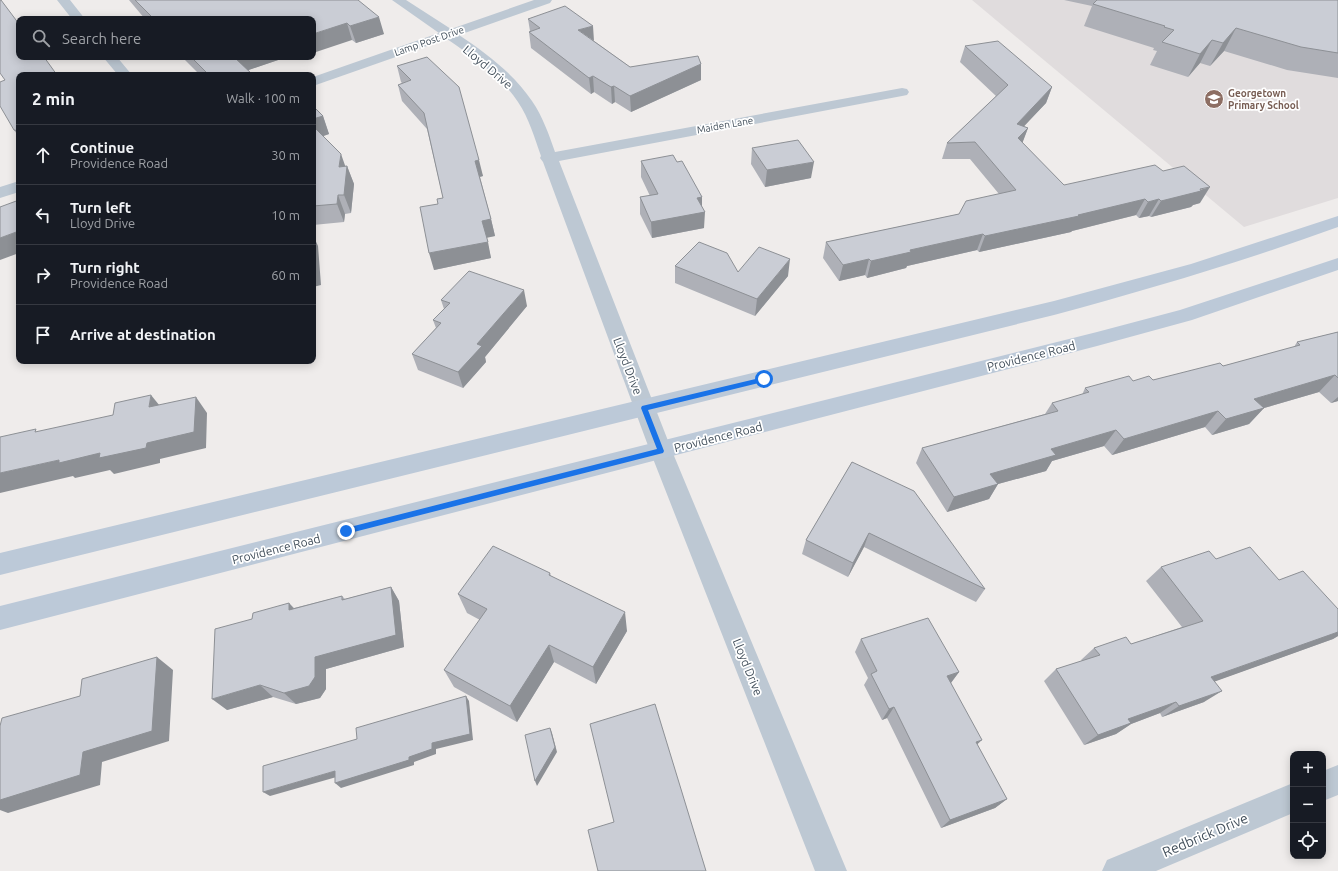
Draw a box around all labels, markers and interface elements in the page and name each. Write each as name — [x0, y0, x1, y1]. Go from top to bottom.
search box — [16, 16, 316, 60]
street label: Lamp Post Drive — [393, 24, 465, 58]
icon: search — [30, 27, 52, 49]
text: Search here — [62, 30, 141, 47]
street label: Lloyd Drive — [461, 43, 515, 91]
school or university icon: Georgetown Primary School — [1203, 88, 1225, 110]
place label: Georgetown Primary School — [1228, 88, 1299, 111]
text: 2 min — [32, 89, 75, 108]
text: Walk · 100 m — [226, 91, 300, 105]
street label: Maiden Lane — [696, 115, 754, 135]
text: Continue — [70, 139, 134, 156]
icon: ahead — [32, 144, 54, 166]
text: 30 m — [271, 148, 300, 162]
text: Providence Road — [70, 156, 168, 170]
text: Turn left — [70, 199, 131, 216]
icon: left — [32, 204, 54, 226]
text: 10 m — [271, 208, 300, 222]
text: Lloyd Drive — [70, 216, 135, 230]
text: Turn right — [70, 259, 140, 276]
icon: right — [32, 264, 54, 286]
text: 60 m — [271, 268, 300, 282]
text: Providence Road — [70, 276, 168, 290]
icon: arrive — [32, 324, 54, 346]
text: Arrive at destination — [70, 326, 216, 343]
street label: Lloyd Drive — [611, 336, 645, 396]
street label: Providence Road — [985, 339, 1077, 373]
route start — [755, 370, 773, 388]
street label: Providence Road — [672, 420, 764, 454]
route end — [337, 522, 355, 540]
street label: Providence Road — [230, 532, 322, 566]
street label: Lloyd Drive — [731, 637, 765, 697]
map controls — [1290, 751, 1326, 859]
button: + — [1290, 751, 1326, 787]
button: − — [1290, 787, 1326, 823]
street label: Redbrick Drive — [1160, 810, 1250, 860]
button: locate — [1290, 823, 1326, 859]

